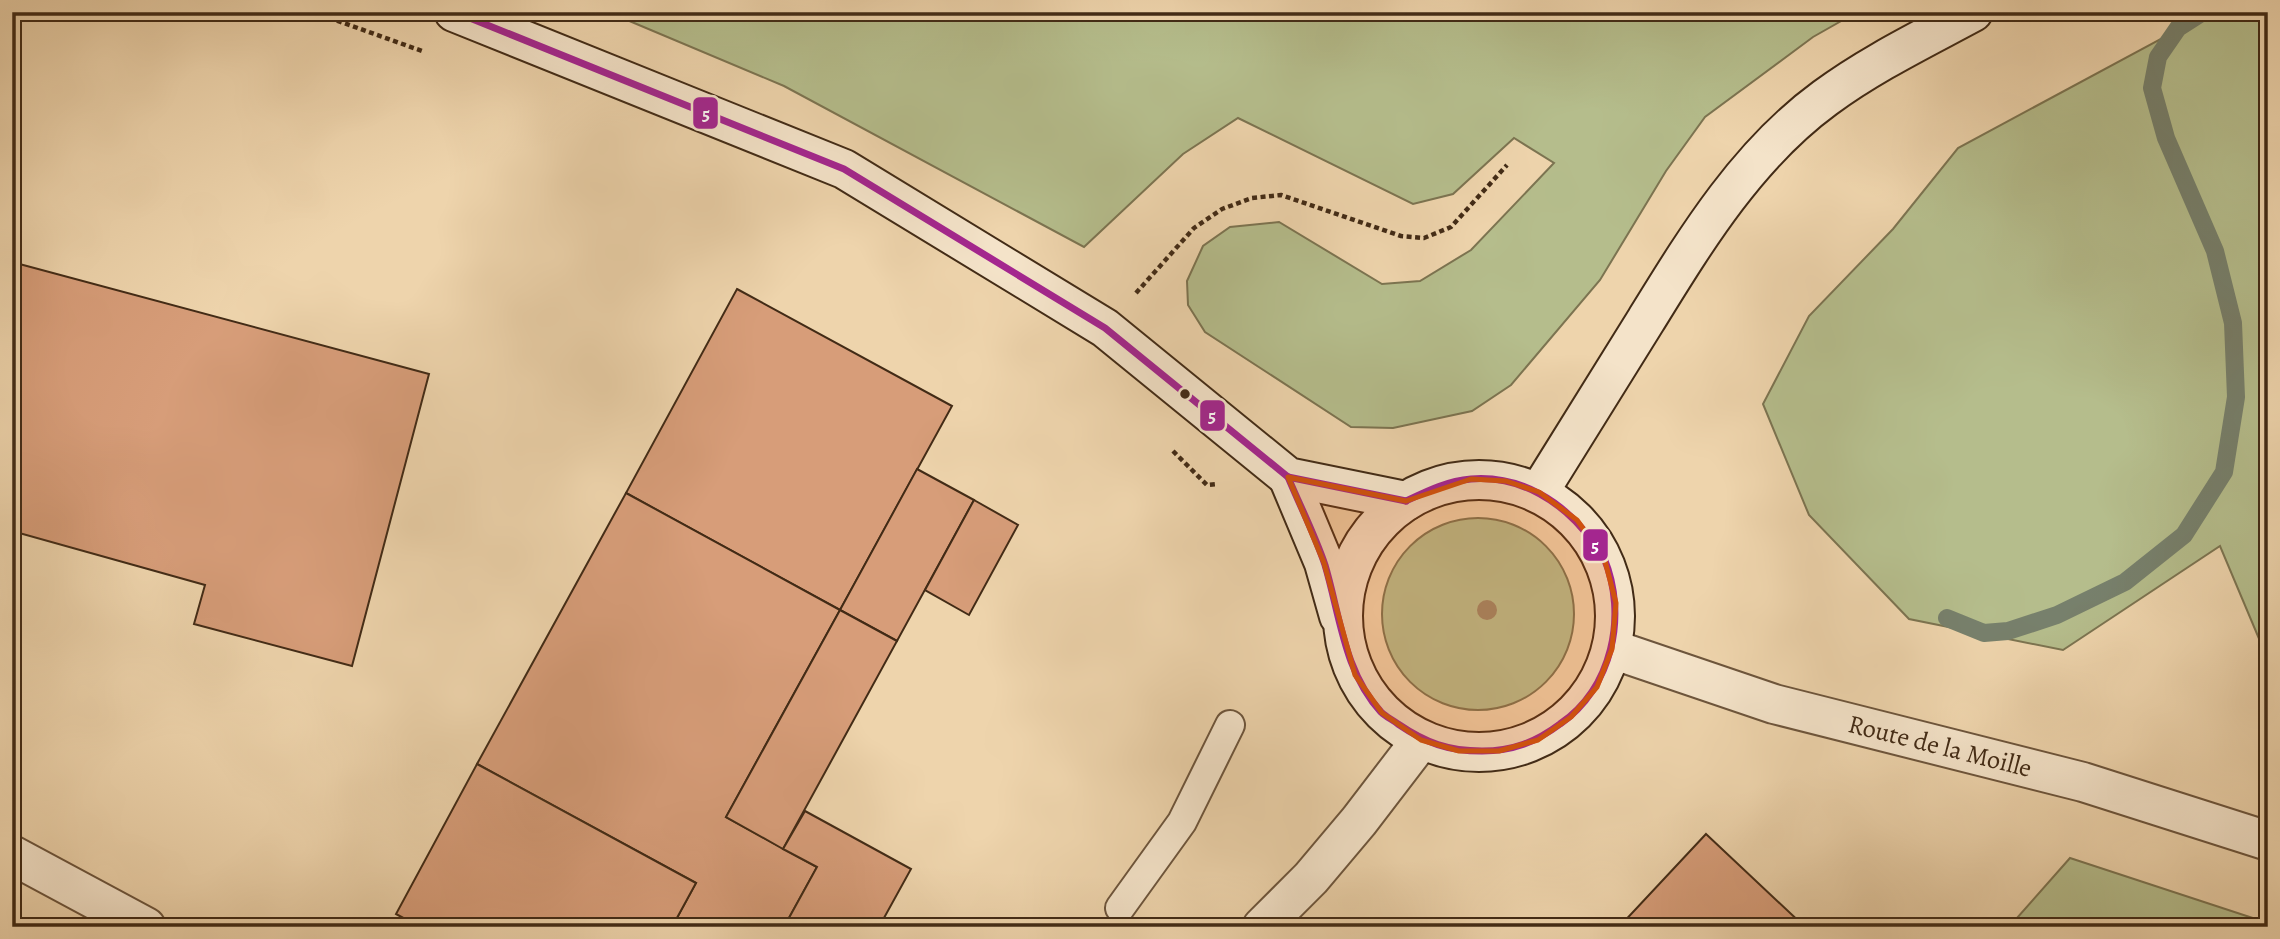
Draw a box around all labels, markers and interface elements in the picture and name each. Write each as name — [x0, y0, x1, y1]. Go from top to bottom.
line badge: 5 — [692, 96, 719, 130]
text: 5 — [702, 101, 710, 127]
unlabelled marker — [1178, 387, 1192, 401]
line badge: 5 — [1199, 399, 1226, 432]
text: 5 — [1208, 403, 1216, 429]
line badge: 5 — [1582, 528, 1609, 562]
text: 5 — [1591, 533, 1599, 559]
street label: Route de la Moille — [1845, 706, 2035, 786]

